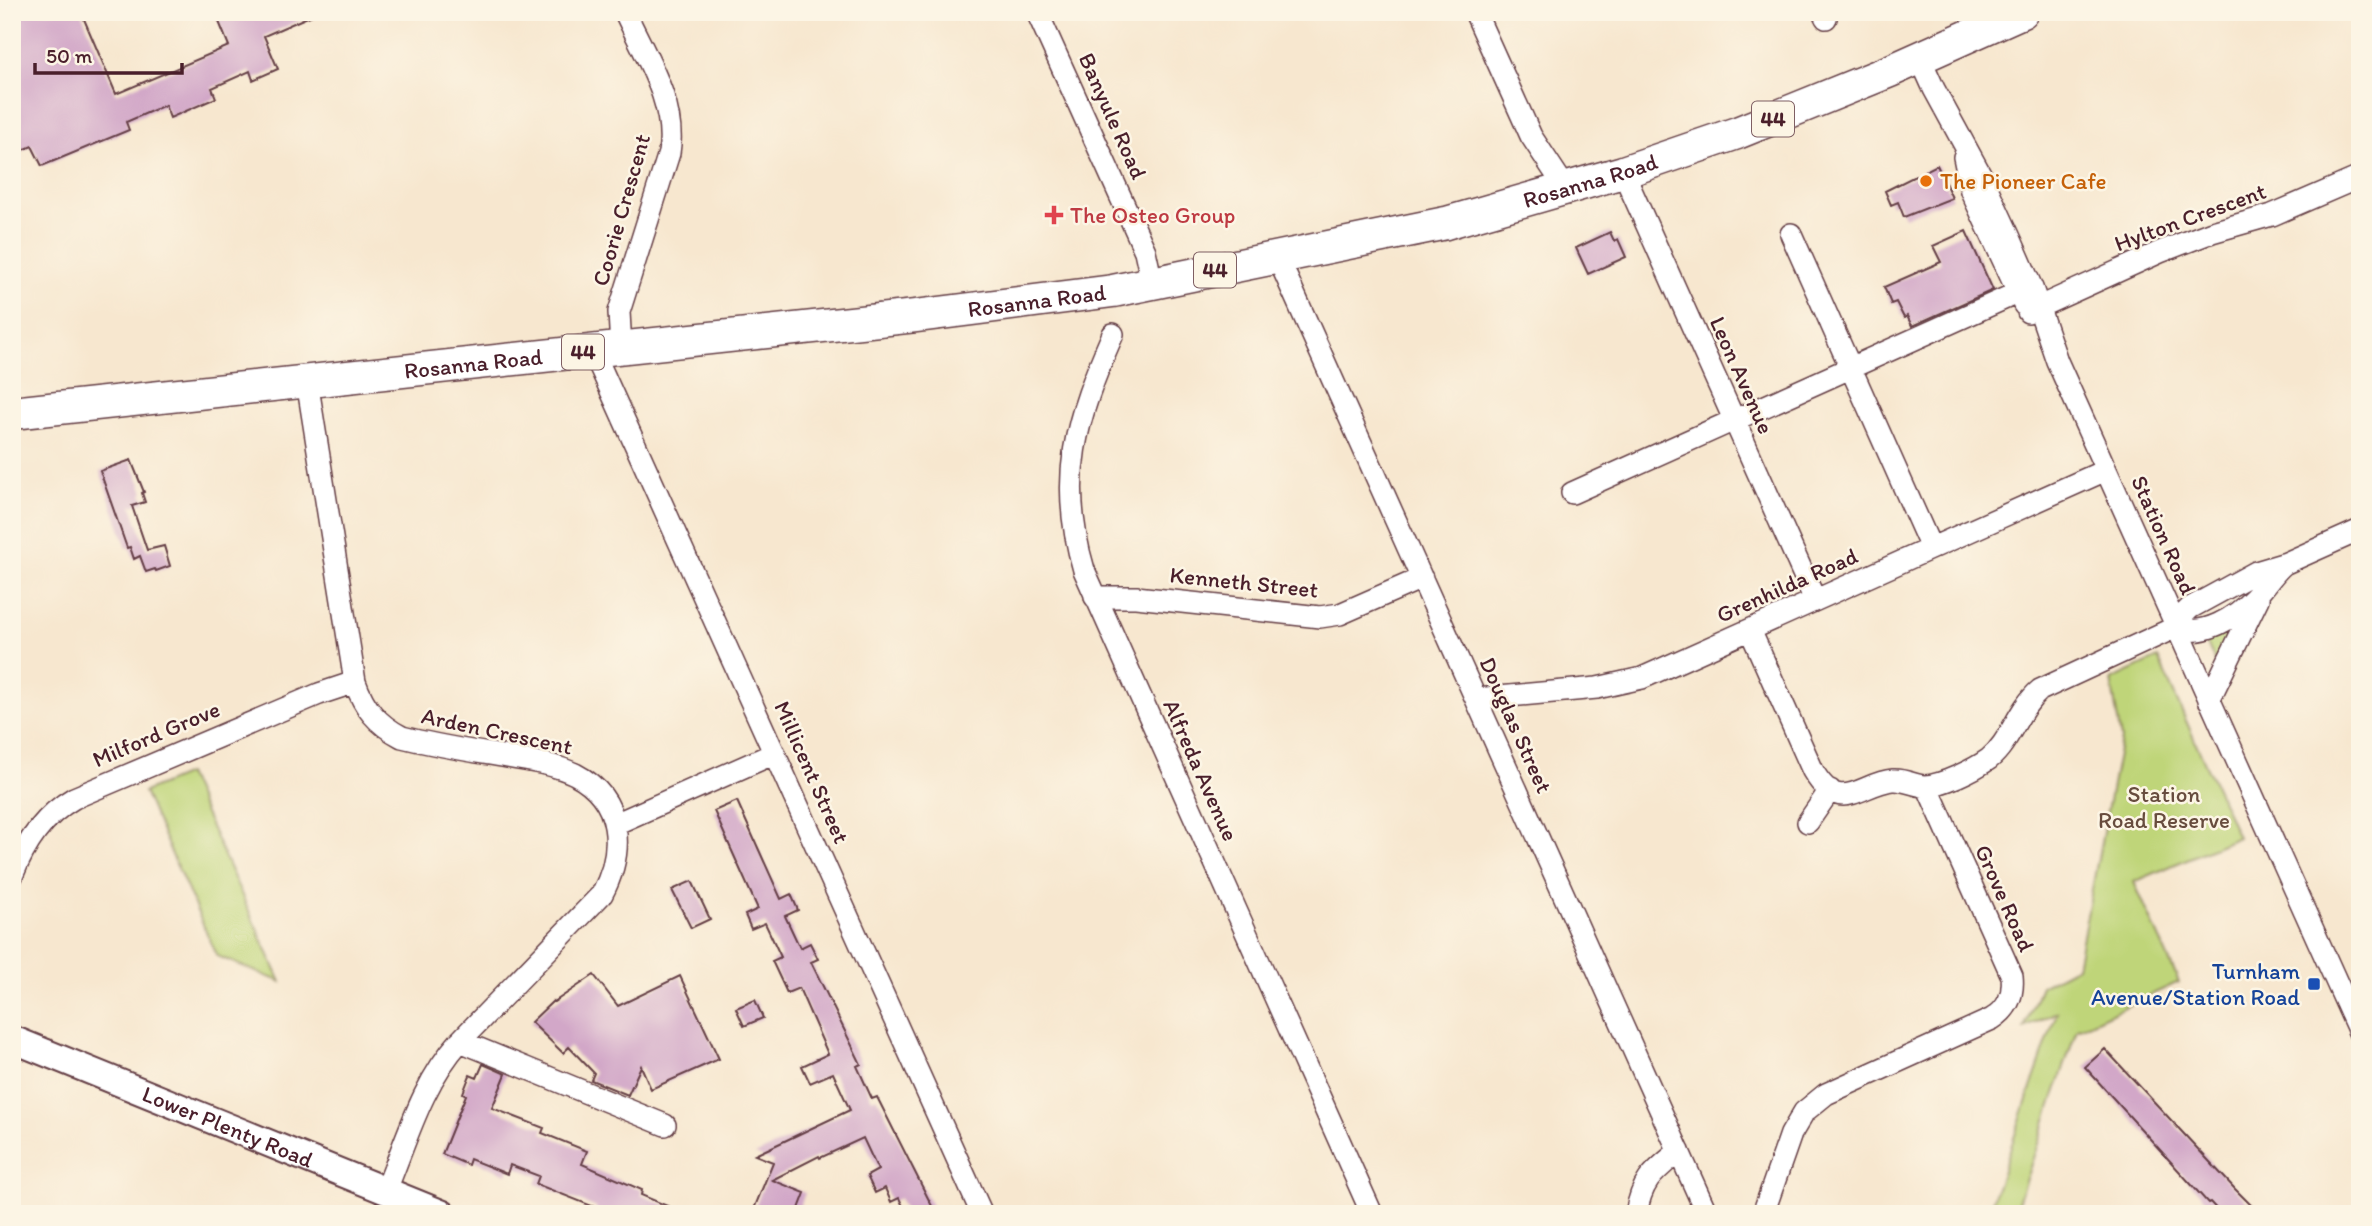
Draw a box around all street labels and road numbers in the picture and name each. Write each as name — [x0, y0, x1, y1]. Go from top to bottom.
street label: Banyule Road — [1073, 48, 1153, 184]
road number: 44 — [1752, 102, 1794, 136]
street label: Coorie Crescent — [586, 130, 656, 289]
street label: Rosanna Road — [1520, 147, 1662, 214]
street label: Hylton Crescent — [2110, 176, 2270, 257]
road number: 44 — [1194, 252, 1236, 288]
street label: Rosanna Road — [966, 278, 1108, 323]
street label: Leon Avenue — [1704, 312, 1780, 438]
road number: 44 — [562, 334, 604, 370]
street label: Rosanna Road — [403, 342, 544, 385]
street label: Station Road — [2125, 471, 2203, 599]
street label: Grenhilda Road — [1712, 541, 1862, 629]
street label: Kenneth Street — [1168, 560, 1320, 604]
street label: Douglas Street — [1473, 653, 1559, 798]
street label: Milford Grove — [88, 695, 224, 773]
street label: Alfreda Avenue — [1157, 695, 1245, 845]
street label: Millicent Street — [768, 697, 856, 848]
street label: Arden Crescent — [419, 701, 575, 761]
street label: Grove Road — [1969, 840, 2041, 956]
street label: Lower Plenty Road — [138, 1079, 318, 1174]

